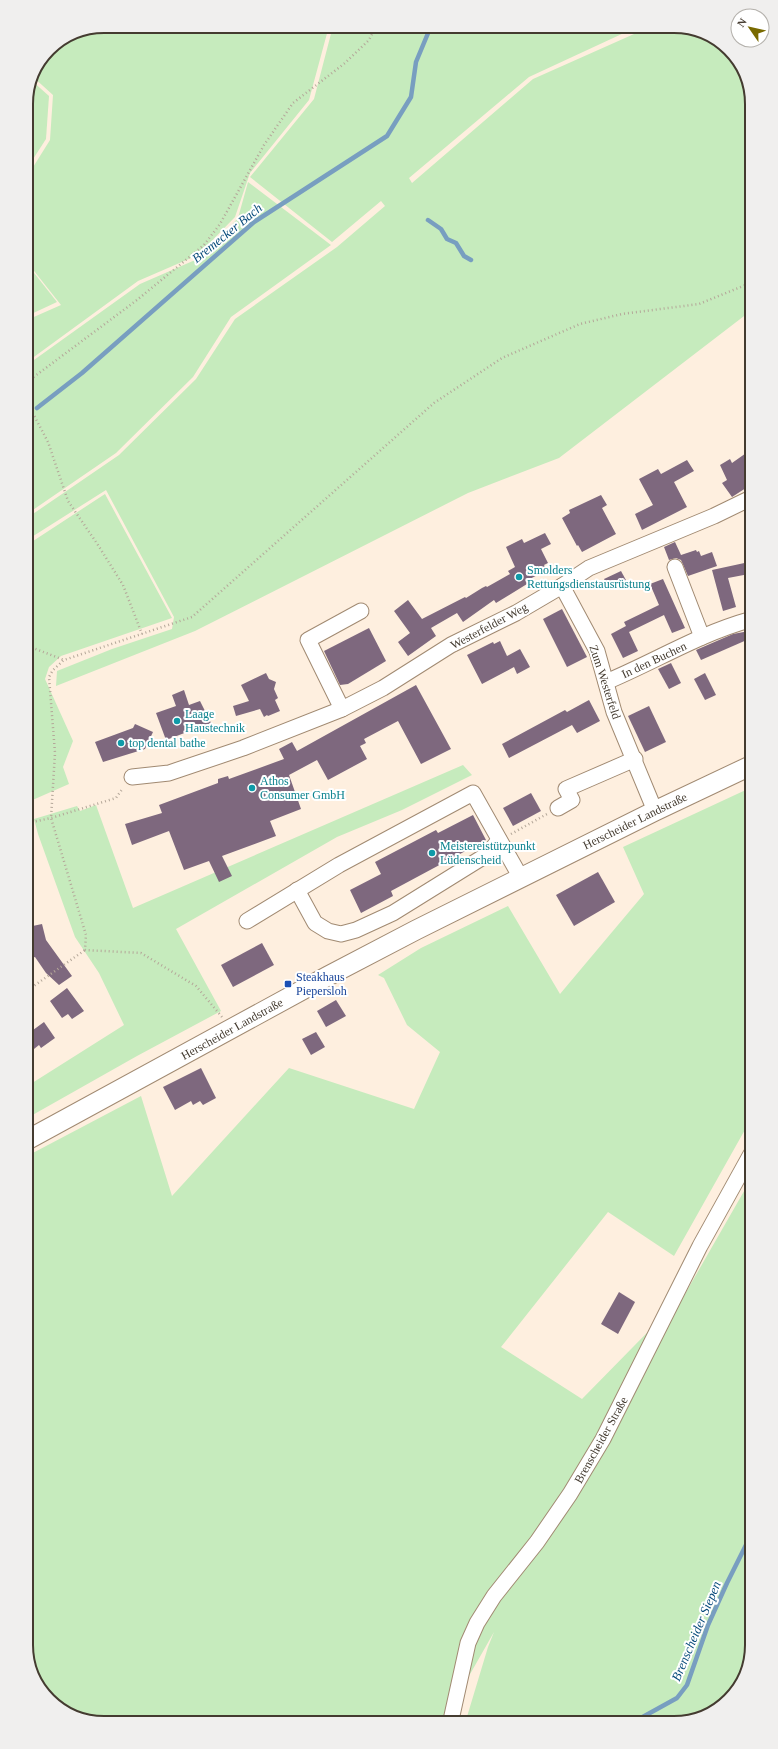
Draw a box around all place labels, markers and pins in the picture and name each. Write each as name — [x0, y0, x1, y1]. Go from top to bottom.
place label: Smolders Rettungsdienstausrüstung — [527, 563, 650, 591]
marker: Smolders Rettungsdienstausrüstung — [514, 572, 524, 582]
place label: Laage Haustechnik — [185, 707, 245, 735]
marker: Laage Haustechnik — [172, 716, 182, 726]
place label: top dental bathe — [129, 736, 206, 750]
marker: top dental bathe — [116, 738, 126, 748]
place label: Athos Consumer GmbH — [260, 774, 345, 802]
marker: Athos Consumer GmbH — [247, 783, 257, 793]
place label: Meistereistützpunkt Lüdenscheid — [440, 839, 536, 867]
marker: Meistereistützpunkt Lüdenscheid — [427, 848, 437, 858]
place label: Steakhaus Piepersloh — [296, 970, 347, 998]
marker: Steakhaus Piepersloh — [283, 979, 293, 989]

